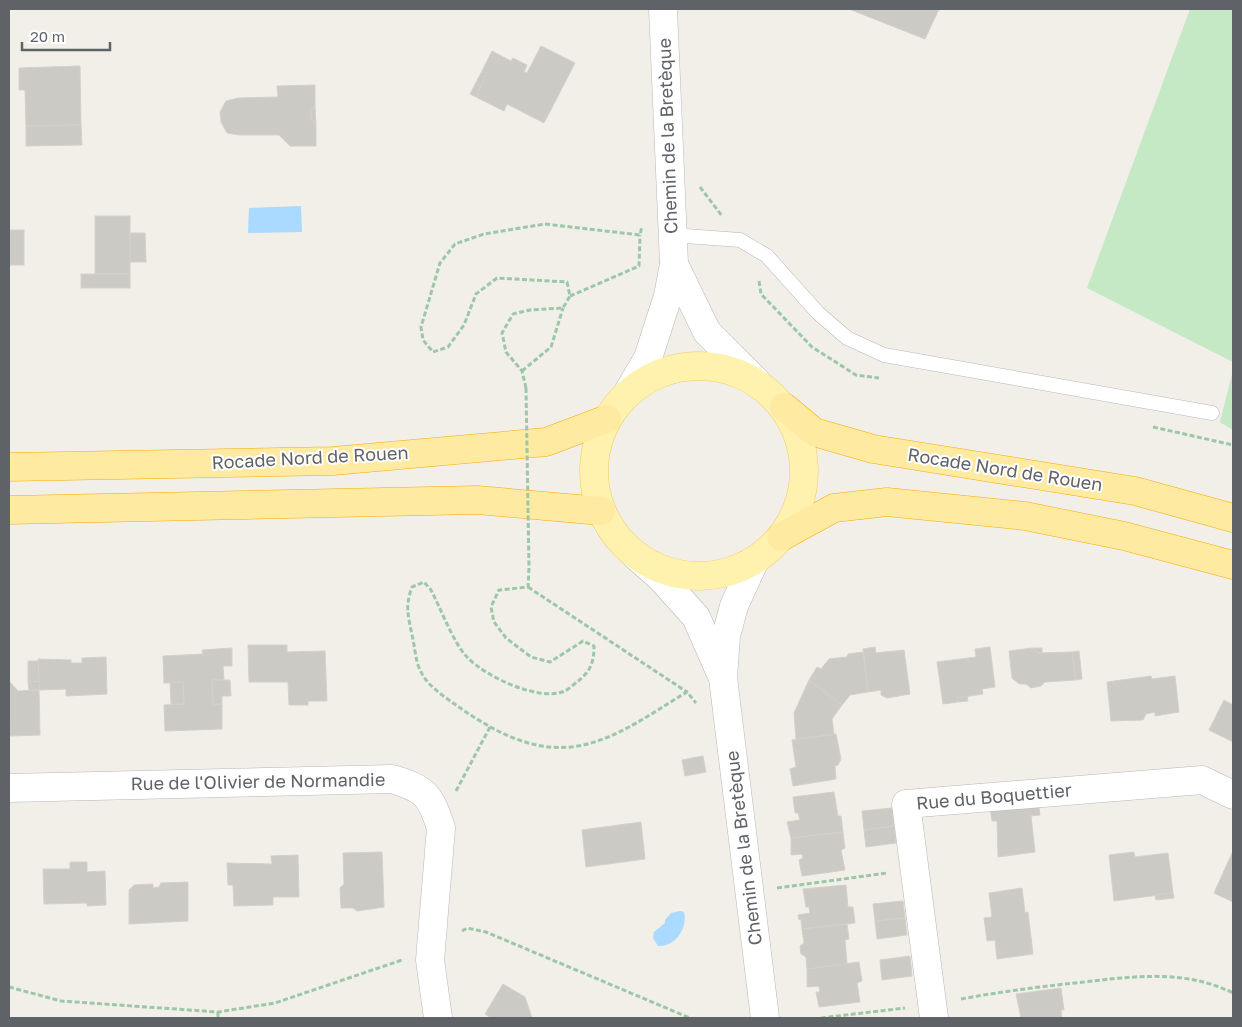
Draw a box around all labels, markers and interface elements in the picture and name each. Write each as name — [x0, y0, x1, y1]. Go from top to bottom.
scale bar — [22, 20, 110, 52]
text: 20 m — [30, 27, 65, 45]
street label: Chemin de la Bretèque — [653, 38, 681, 234]
street label: Rocade Nord de Rouen — [211, 441, 409, 473]
street label: Rocade Nord de Rouen — [906, 443, 1104, 495]
street label: Chemin de la Bretèque — [720, 750, 766, 947]
street label: Rue de l'Olivier de Normandie — [131, 768, 385, 794]
street label: Rue du Boquettier — [915, 778, 1073, 814]

